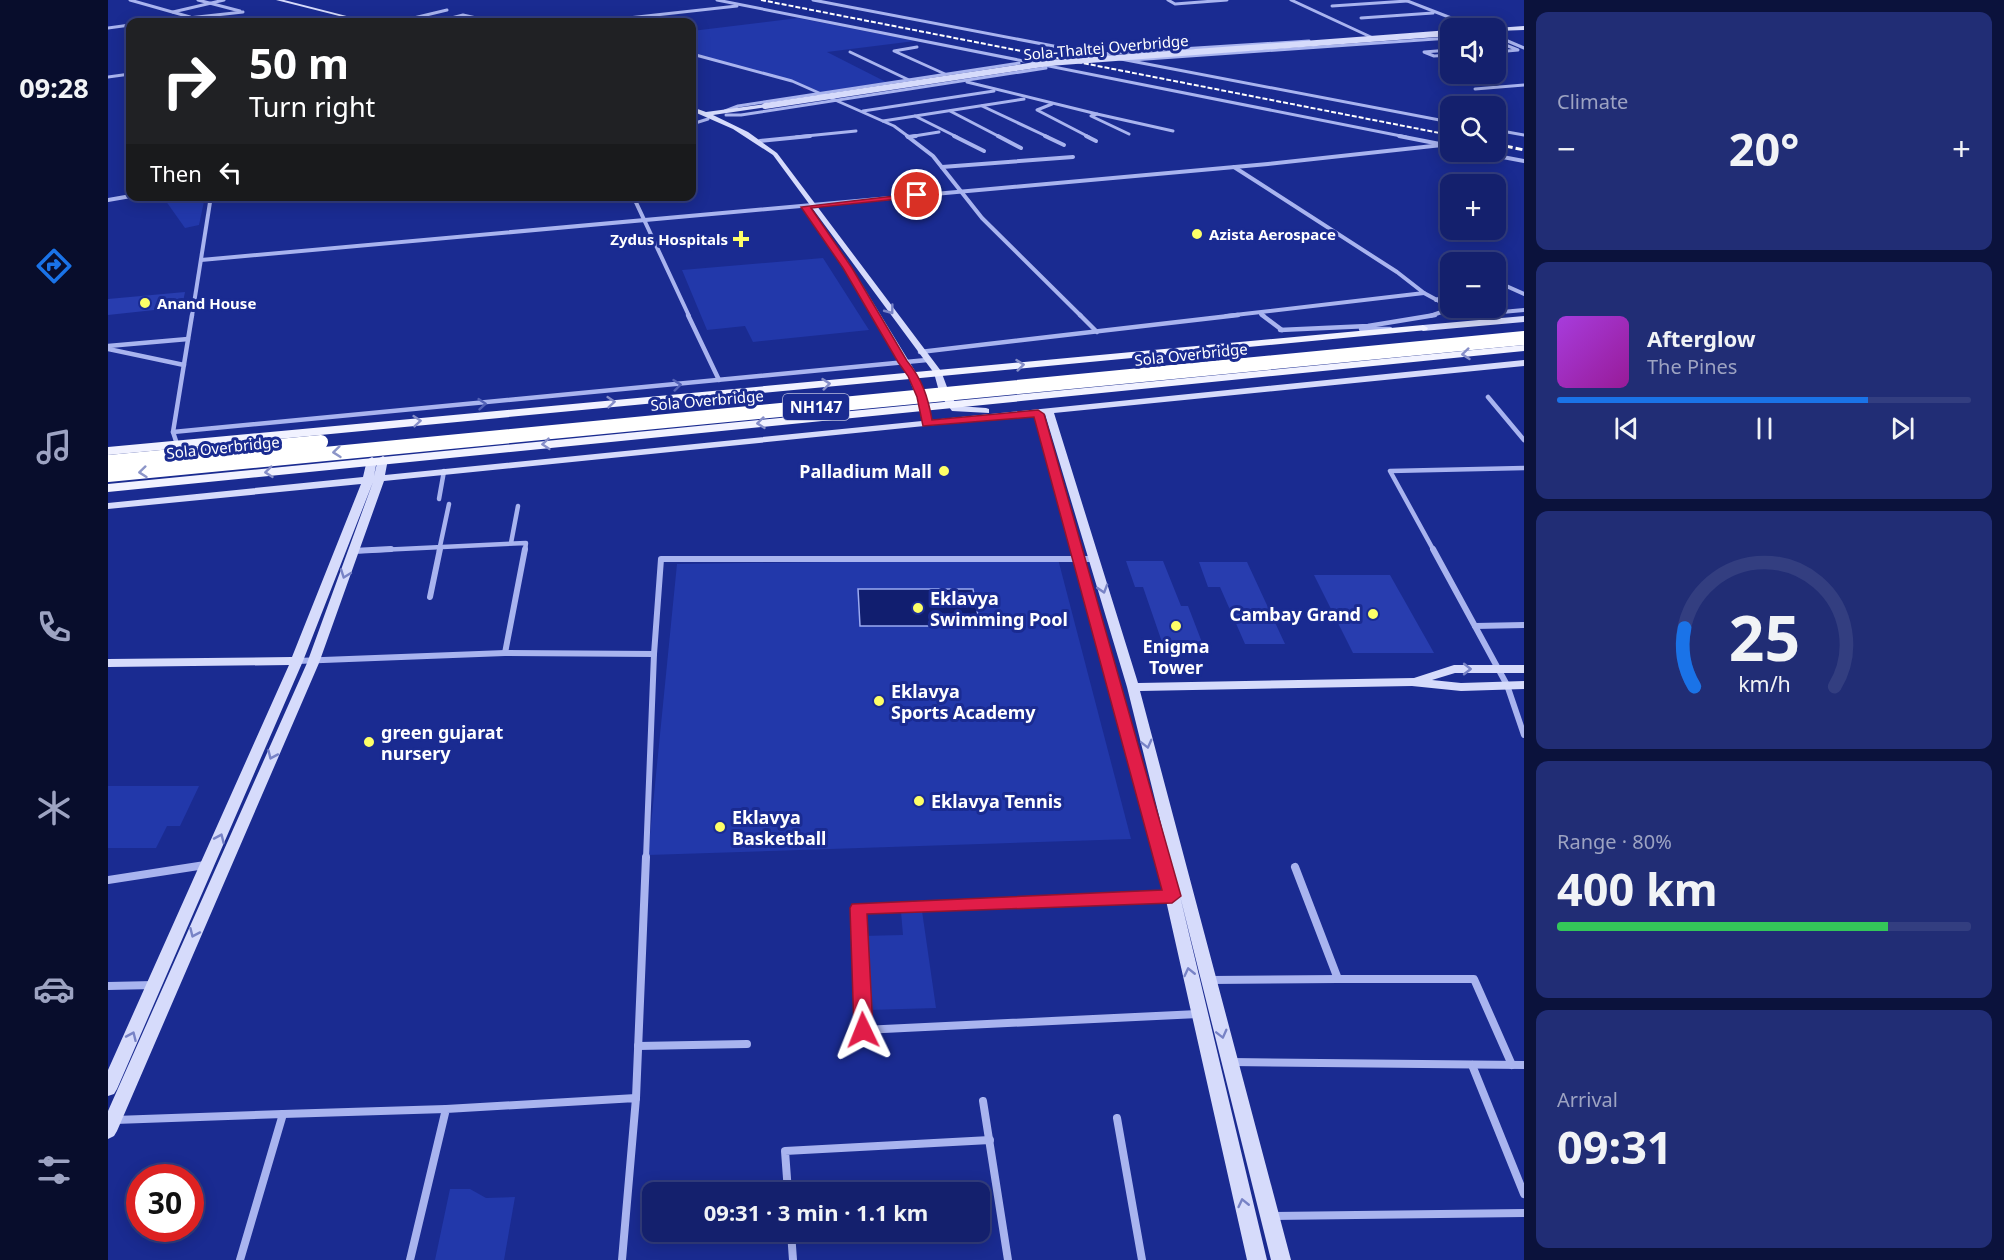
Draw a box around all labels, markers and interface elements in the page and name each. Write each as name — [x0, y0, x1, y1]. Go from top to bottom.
map controls — [1440, 18, 1506, 318]
button: sound — [1440, 18, 1506, 84]
street label: Sola-Thaltej Overbridge — [1023, 30, 1189, 64]
text: 50 m — [249, 34, 349, 91]
icon: right — [150, 42, 228, 120]
text: 09:28 — [19, 69, 89, 106]
text: Turn right — [249, 88, 375, 125]
text: Climate — [1557, 88, 1628, 115]
button: search — [1440, 96, 1506, 162]
text: 20° — [1729, 118, 1799, 179]
text: − — [1557, 126, 1576, 171]
text: + — [1952, 126, 1971, 171]
icon: left — [214, 156, 247, 189]
text: Then — [150, 158, 202, 188]
pin — [891, 169, 942, 220]
button: + — [1440, 174, 1506, 240]
icon: arrive — [900, 178, 933, 211]
place label: Azista Aerospace — [1209, 224, 1336, 244]
marker: Azista Aerospace — [1190, 227, 1204, 241]
place label: Zydus Hospitals — [610, 229, 728, 249]
marker: Zydus Hospitals — [732, 230, 750, 248]
icon: directions — [33, 245, 75, 287]
button: − — [1440, 252, 1506, 318]
place label: Anand House — [157, 293, 256, 313]
marker: Anand House — [138, 296, 152, 310]
one-way arrow — [882, 304, 893, 315]
text: Afterglow — [1647, 323, 1756, 353]
street label: Sola Overbridge — [1133, 338, 1249, 370]
one-way arrow — [1461, 347, 1470, 359]
text: The Pines — [1647, 353, 1737, 380]
one-way arrow — [1016, 359, 1025, 372]
one-way arrow — [822, 378, 831, 391]
one-way arrow — [672, 379, 681, 391]
street label: Sola Overbridge — [650, 385, 764, 415]
road number: NH147 — [783, 394, 849, 420]
one-way arrow — [607, 396, 616, 409]
one-way arrow — [478, 398, 487, 411]
icon: previous — [1610, 412, 1643, 445]
icon: pause — [1748, 412, 1781, 445]
icon: next — [1886, 412, 1919, 445]
one-way arrow — [412, 415, 422, 428]
one-way arrow — [757, 416, 766, 429]
icon: music — [33, 426, 75, 468]
street label: Sola Overbridge — [165, 431, 281, 463]
one-way arrow — [542, 437, 551, 450]
one-way arrow — [333, 445, 342, 458]
place label: Palladium Mall — [799, 459, 932, 483]
marker: Palladium Mall — [937, 464, 951, 478]
one-way arrow — [138, 465, 148, 478]
one-way arrow — [264, 465, 273, 478]
one-way arrow — [339, 568, 352, 578]
one-way arrow — [1096, 583, 1108, 594]
place label: Eklavya Swimming Pool — [930, 586, 1068, 631]
text: 25 — [1728, 594, 1800, 679]
marker: Eklavya Swimming Pool — [911, 601, 925, 615]
place label: Cambay Grand — [1229, 602, 1361, 626]
icon: phone — [33, 606, 75, 648]
marker: Cambay Grand — [1366, 607, 1380, 621]
marker: Enigma Tower — [1169, 619, 1183, 633]
place label: Enigma Tower — [1143, 634, 1209, 679]
one-way arrow — [1463, 663, 1472, 675]
text: km/h — [1738, 669, 1790, 698]
place label: Eklavya Sports Academy — [891, 679, 1036, 724]
marker: Eklavya Sports Academy — [872, 694, 886, 708]
place label: green gujarat nursery — [381, 720, 504, 765]
marker: green gujarat nursery — [362, 735, 376, 749]
one-way arrow — [1140, 738, 1153, 748]
one-way arrow — [268, 748, 280, 759]
icon: climate — [33, 787, 75, 829]
place label: Eklavya Tennis — [931, 789, 1062, 813]
marker: Eklavya Tennis — [912, 794, 926, 808]
place label: Eklavya Basketball — [732, 805, 826, 850]
marker: Eklavya Basketball — [713, 820, 727, 834]
text: Range · 80% — [1557, 828, 1672, 855]
one-way arrow — [213, 834, 225, 845]
text: 400 km — [1557, 858, 1718, 919]
one-way arrow — [189, 927, 201, 938]
icon: car — [33, 968, 75, 1010]
one-way arrow — [1183, 968, 1196, 978]
position arrow — [831, 998, 895, 1062]
one-way arrow — [1215, 1029, 1228, 1039]
one-way arrow — [125, 1031, 137, 1042]
text: Arrival — [1557, 1086, 1618, 1113]
text: 09:31 — [1557, 1116, 1673, 1177]
icon: filters — [33, 1149, 75, 1191]
speed limit sign: 30 — [126, 1164, 204, 1242]
text: 09:31 · 3 min · 1.1 km — [704, 1197, 928, 1227]
one-way arrow — [1237, 1198, 1250, 1208]

